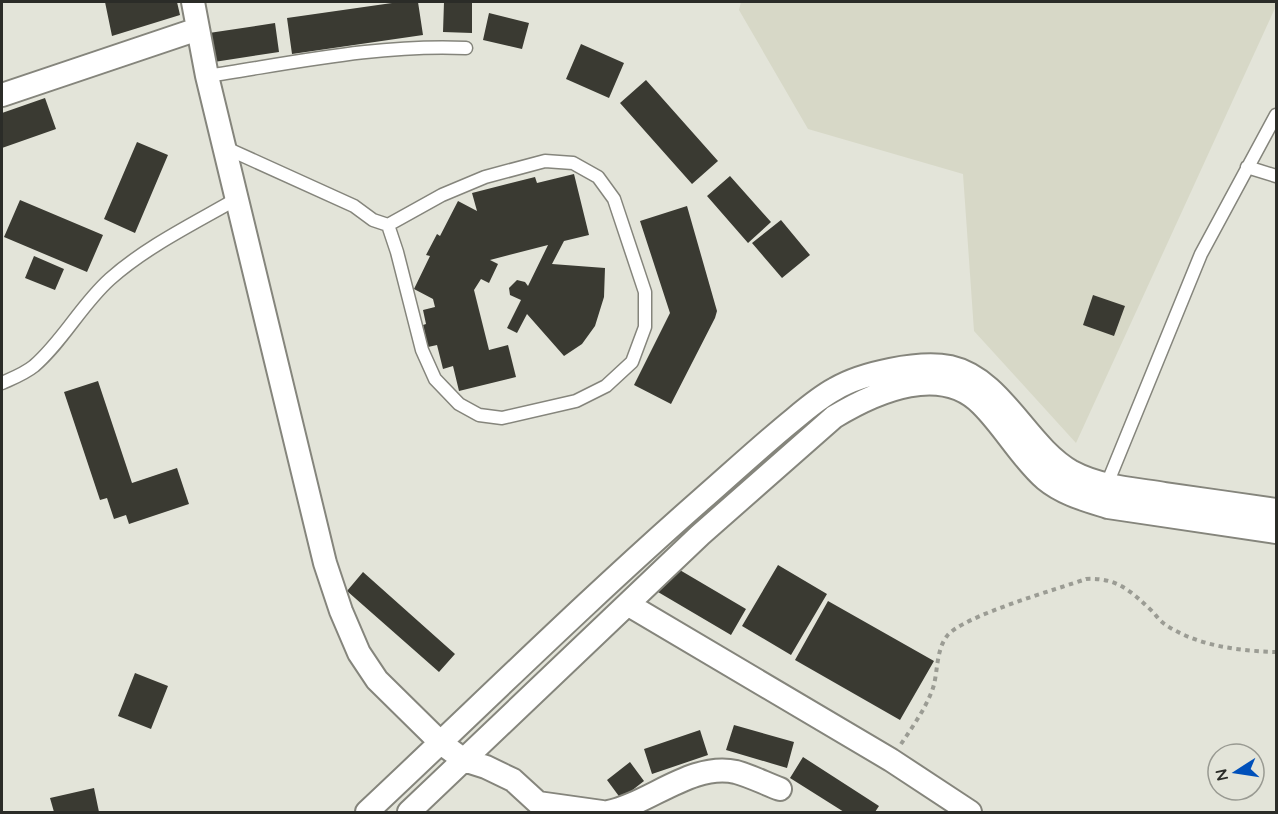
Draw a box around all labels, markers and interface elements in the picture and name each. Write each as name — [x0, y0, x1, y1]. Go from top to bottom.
north arrow — [1206, 742, 1266, 802]
text: N — [1210, 767, 1232, 783]

